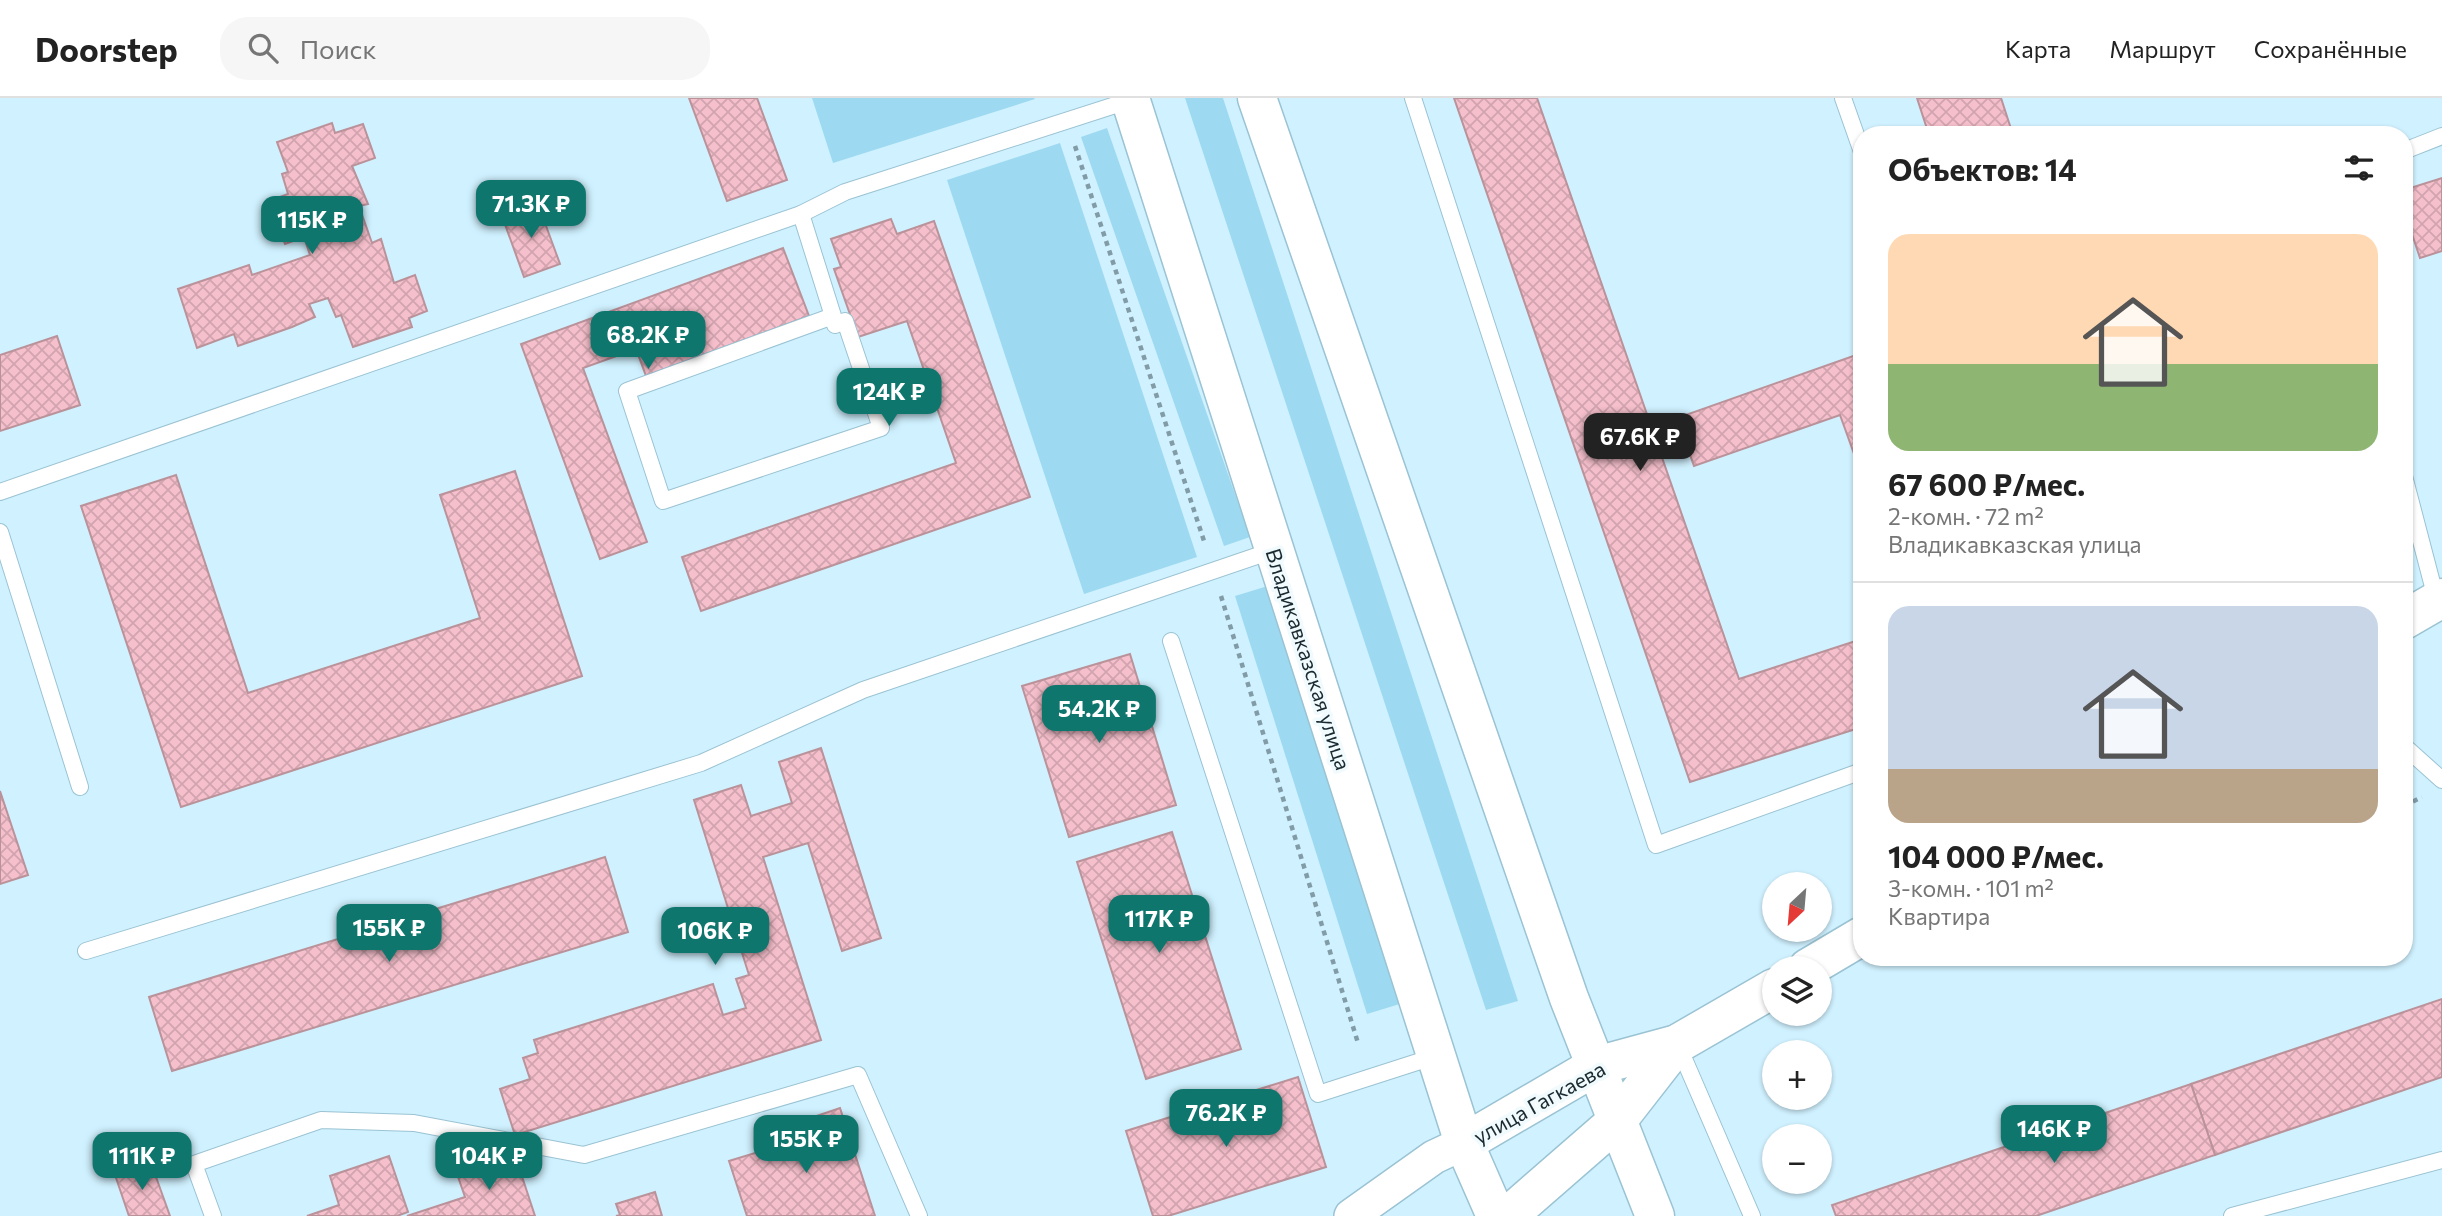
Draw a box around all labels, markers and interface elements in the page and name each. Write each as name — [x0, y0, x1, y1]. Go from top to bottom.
search box — [220, 17, 710, 80]
text: Doorstep — [35, 28, 178, 69]
icon: search — [244, 29, 282, 67]
text: Поиск — [300, 33, 376, 64]
text: Карта — [2005, 34, 2071, 63]
text: Маршрут — [2109, 34, 2216, 63]
text: Сохранённые — [2254, 34, 2407, 63]
icon: filters — [2340, 149, 2378, 187]
text: Объектов: 14 — [1888, 150, 2077, 187]
pin: 71.3K ₽ — [466, 180, 596, 240]
text: 71.3K ₽ — [492, 189, 570, 217]
pin: 115K ₽ — [255, 197, 369, 256]
text: 115K ₽ — [277, 205, 347, 233]
icon: home — [2070, 279, 2196, 405]
pin: 68.2K ₽ — [583, 312, 713, 371]
text: 68.2K ₽ — [607, 320, 689, 348]
pin: 124K ₽ — [832, 368, 946, 428]
text: 124K ₽ — [853, 377, 925, 405]
pin: 67.6K ₽ — [1575, 414, 1705, 473]
text: 67.6K ₽ — [1600, 422, 1680, 450]
text: 67 600 ₽/мес. — [1888, 465, 2085, 502]
text: 2-комн. · 72 m² — [1888, 502, 2044, 530]
text: Владикавказская улица — [1888, 530, 2142, 558]
street label: Владикавказская улица — [1261, 545, 1357, 773]
icon: home — [2070, 651, 2196, 777]
pin: 54.2K ₽ — [1034, 686, 1164, 745]
text: 54.2K ₽ — [1058, 694, 1140, 722]
text: 104 000 ₽/мес. — [1888, 837, 2104, 874]
north arrow — [1762, 872, 1832, 942]
map controls — [1762, 872, 1832, 1194]
text: 3-комн. · 101 m² — [1888, 874, 2054, 902]
pin: 117K ₽ — [1102, 896, 1216, 955]
text: Квартира — [1888, 902, 1990, 930]
pin: 155K ₽ — [332, 904, 446, 964]
text: 117K ₽ — [1124, 904, 1194, 932]
pin: 106K ₽ — [658, 908, 772, 967]
text: 155K ₽ — [353, 913, 425, 941]
text: 106K ₽ — [677, 916, 753, 944]
button: layers — [1762, 956, 1832, 1026]
button: + — [1762, 1040, 1832, 1110]
street label: улица Гагкаева — [1469, 1055, 1609, 1149]
pin: 76.2K ₽ — [1161, 1090, 1291, 1149]
text: 76.2K ₽ — [1185, 1098, 1267, 1126]
pin: 146K ₽ — [1997, 1105, 2111, 1165]
text: 146K ₽ — [2017, 1114, 2091, 1142]
pin: 155K ₽ — [749, 1116, 863, 1175]
text: 155K ₽ — [770, 1124, 842, 1152]
button: − — [1762, 1124, 1832, 1194]
pin: 111K ₽ — [85, 1132, 199, 1192]
pin: 104K ₽ — [432, 1132, 546, 1192]
text: 111K ₽ — [109, 1141, 175, 1169]
text: 104K ₽ — [451, 1141, 527, 1169]

